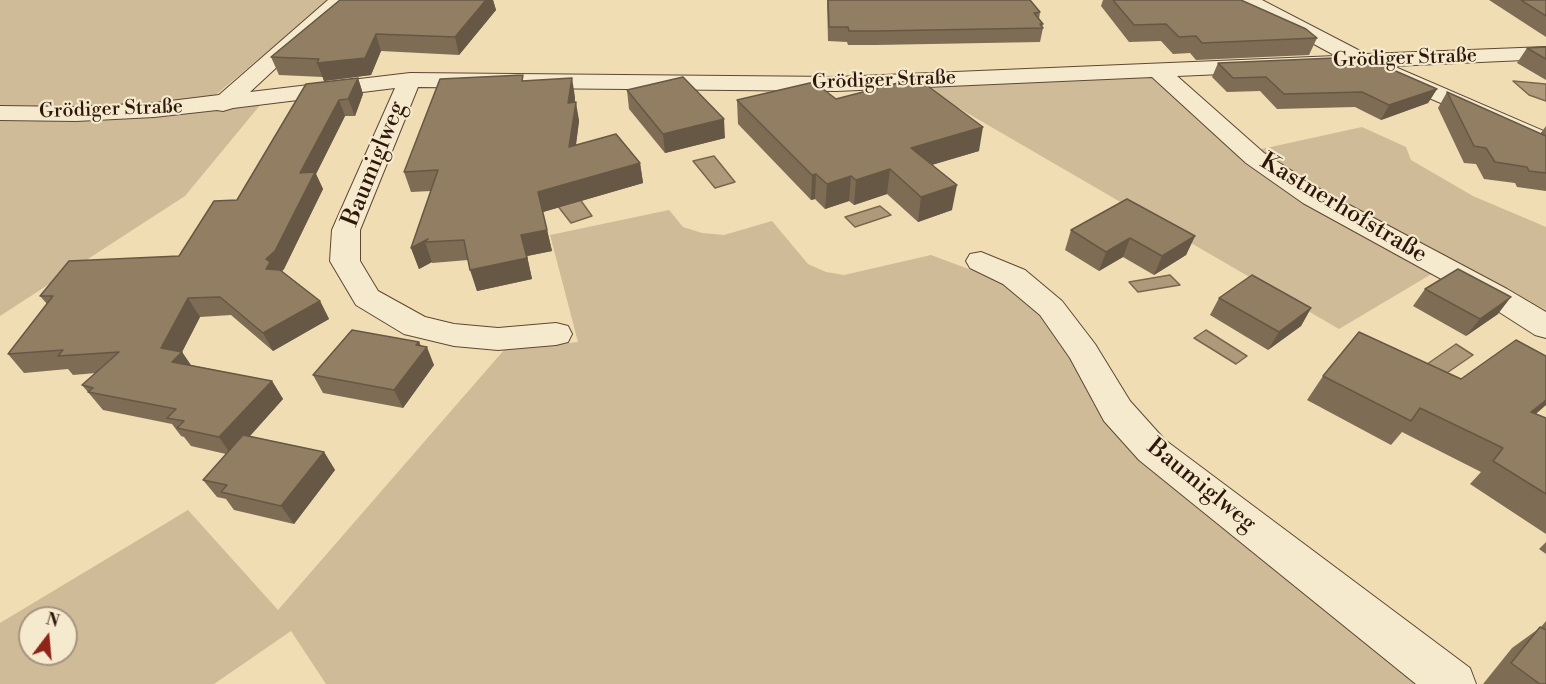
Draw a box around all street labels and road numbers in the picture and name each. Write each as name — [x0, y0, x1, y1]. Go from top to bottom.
street label: Grödiger Straße — [1333, 44, 1477, 74]
street label: Grödiger Straße — [812, 66, 956, 96]
street label: Grödiger Straße — [39, 95, 183, 125]
street label: Baumiglweg — [337, 97, 413, 231]
street label: Kastnerhofstraße — [1254, 148, 1432, 270]
street label: Baumiglweg — [1141, 433, 1261, 539]

